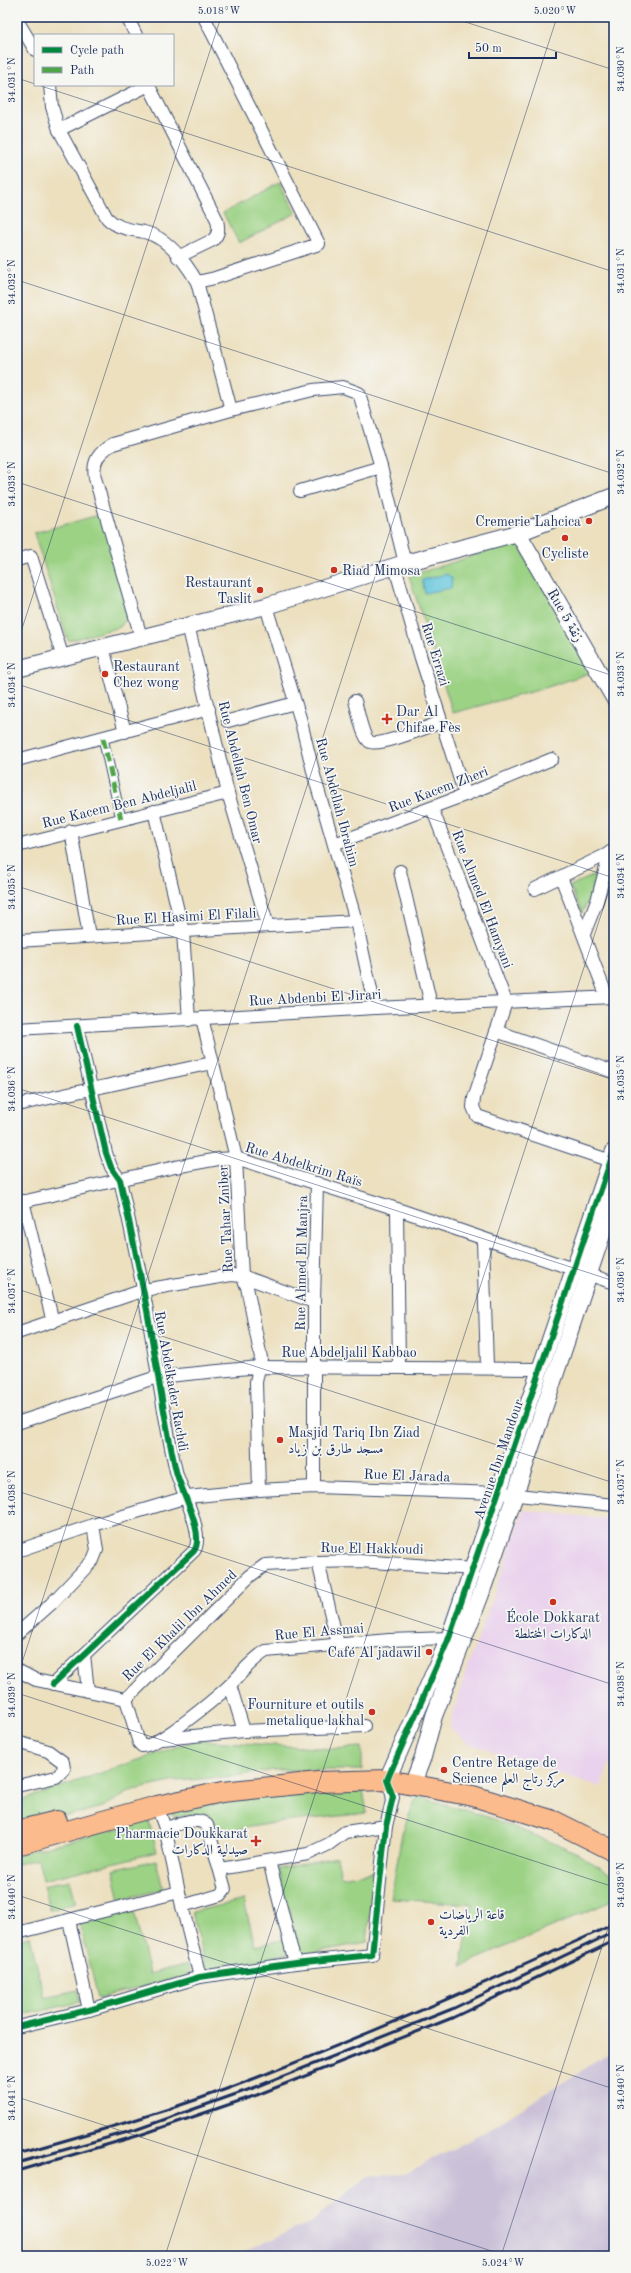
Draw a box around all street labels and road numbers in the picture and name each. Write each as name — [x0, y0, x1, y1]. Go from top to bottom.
street label: Rue 5 زنقة — [544, 587, 586, 645]
street label: Rue Errazi — [419, 621, 451, 688]
street label: Rue Abdellah Ben Omar — [215, 699, 265, 845]
street label: Rue Abdellah Ibrahim — [313, 736, 361, 868]
street label: Rue Kacem Zheri — [387, 764, 490, 815]
street label: Rue Kacem Ben Abdeljalil — [41, 779, 198, 831]
street label: Rue Ahmed El Hamyani — [449, 828, 515, 971]
street label: Rue El Hasimi El Filali — [115, 906, 257, 928]
street label: Rue Abdenbi El Jirari — [248, 988, 382, 1008]
street label: Rue Abdelkrim Raïs — [243, 1140, 364, 1189]
street label: Rue Tahar Zniber — [216, 1164, 236, 1273]
street label: Rue Ahmed El Manjra — [294, 1195, 310, 1331]
street label: Rue Abdelkader Rachdi — [152, 1310, 190, 1453]
street label: Rue Abdeljalil Kabbao — [281, 1346, 417, 1360]
street label: Avenue Ibn Mandour — [472, 1397, 526, 1521]
street label: Rue El Jarada — [363, 1467, 451, 1485]
street label: Rue El Hakkoudi — [320, 1541, 424, 1557]
street label: Rue El Khalil Ibn Ahmed — [120, 1568, 240, 1684]
street label: Rue El Assmai — [274, 1621, 365, 1643]

